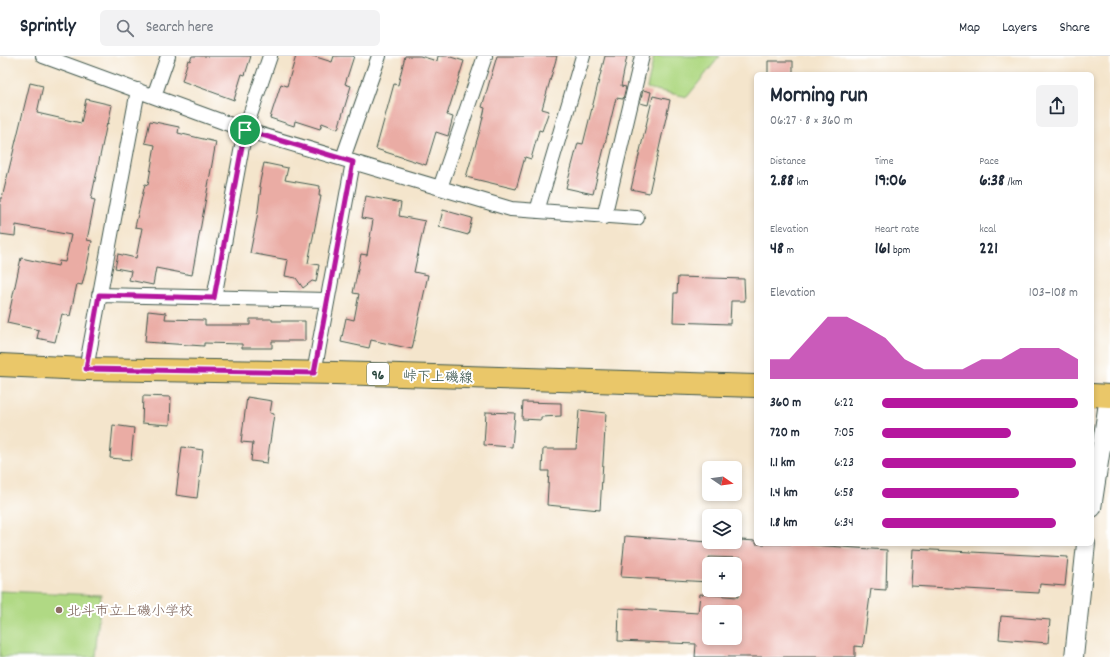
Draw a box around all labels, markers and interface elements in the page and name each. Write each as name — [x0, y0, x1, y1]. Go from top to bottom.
search box — [100, 10, 380, 46]
text: Sprintly — [20, 14, 76, 41]
icon: search — [114, 17, 136, 39]
text: Search here — [146, 17, 213, 39]
text: Map — [959, 18, 980, 38]
text: Layers — [1002, 18, 1037, 38]
text: Share — [1059, 18, 1090, 38]
text: Morning run — [770, 81, 868, 112]
button: share — [1036, 85, 1078, 127]
text: 06:27 · 8 × 360 m — [770, 112, 853, 131]
pin — [228, 113, 262, 147]
icon: arrive — [234, 119, 256, 141]
text: Distance — [770, 154, 806, 170]
text: Time — [875, 154, 893, 170]
text: Pace — [979, 154, 999, 170]
text: 2.88 — [770, 170, 794, 194]
text: 19:06 — [875, 170, 907, 194]
text: 6:38 — [979, 170, 1005, 194]
text: km — [794, 175, 808, 191]
text: /km — [1005, 175, 1023, 191]
text: Elevation — [770, 222, 808, 238]
text: Heart rate — [875, 222, 919, 238]
text: kcal — [979, 222, 996, 238]
text: 48 — [770, 238, 784, 262]
text: 161 — [875, 238, 890, 262]
text: 221 — [979, 238, 998, 262]
text: m — [784, 243, 794, 259]
text: bpm — [890, 243, 910, 259]
text: Elevation — [770, 284, 815, 303]
text: 103–108 m — [1029, 284, 1078, 303]
road number: 96 — [367, 363, 389, 385]
street label: 峠下上磯線 — [403, 367, 473, 389]
text: 360 m — [770, 394, 801, 413]
text: 6:22 — [834, 394, 854, 413]
text: 720 m — [770, 424, 800, 443]
text: 7:05 — [834, 424, 854, 443]
text: 1.1 km — [770, 454, 795, 473]
text: 6:23 — [834, 454, 854, 473]
north arrow — [702, 461, 742, 501]
map controls — [702, 461, 742, 645]
text: 1.4 km — [770, 484, 798, 503]
text: 6:58 — [834, 484, 854, 503]
button: layers — [702, 509, 742, 549]
text: 1.8 km — [770, 514, 797, 533]
text: 6:34 — [834, 514, 854, 533]
button: + — [702, 557, 742, 597]
place label: 北斗市立上磯小学校 — [67, 602, 193, 622]
marker: 北斗市立上磯小学校 — [54, 605, 64, 615]
button: − — [702, 605, 742, 645]

